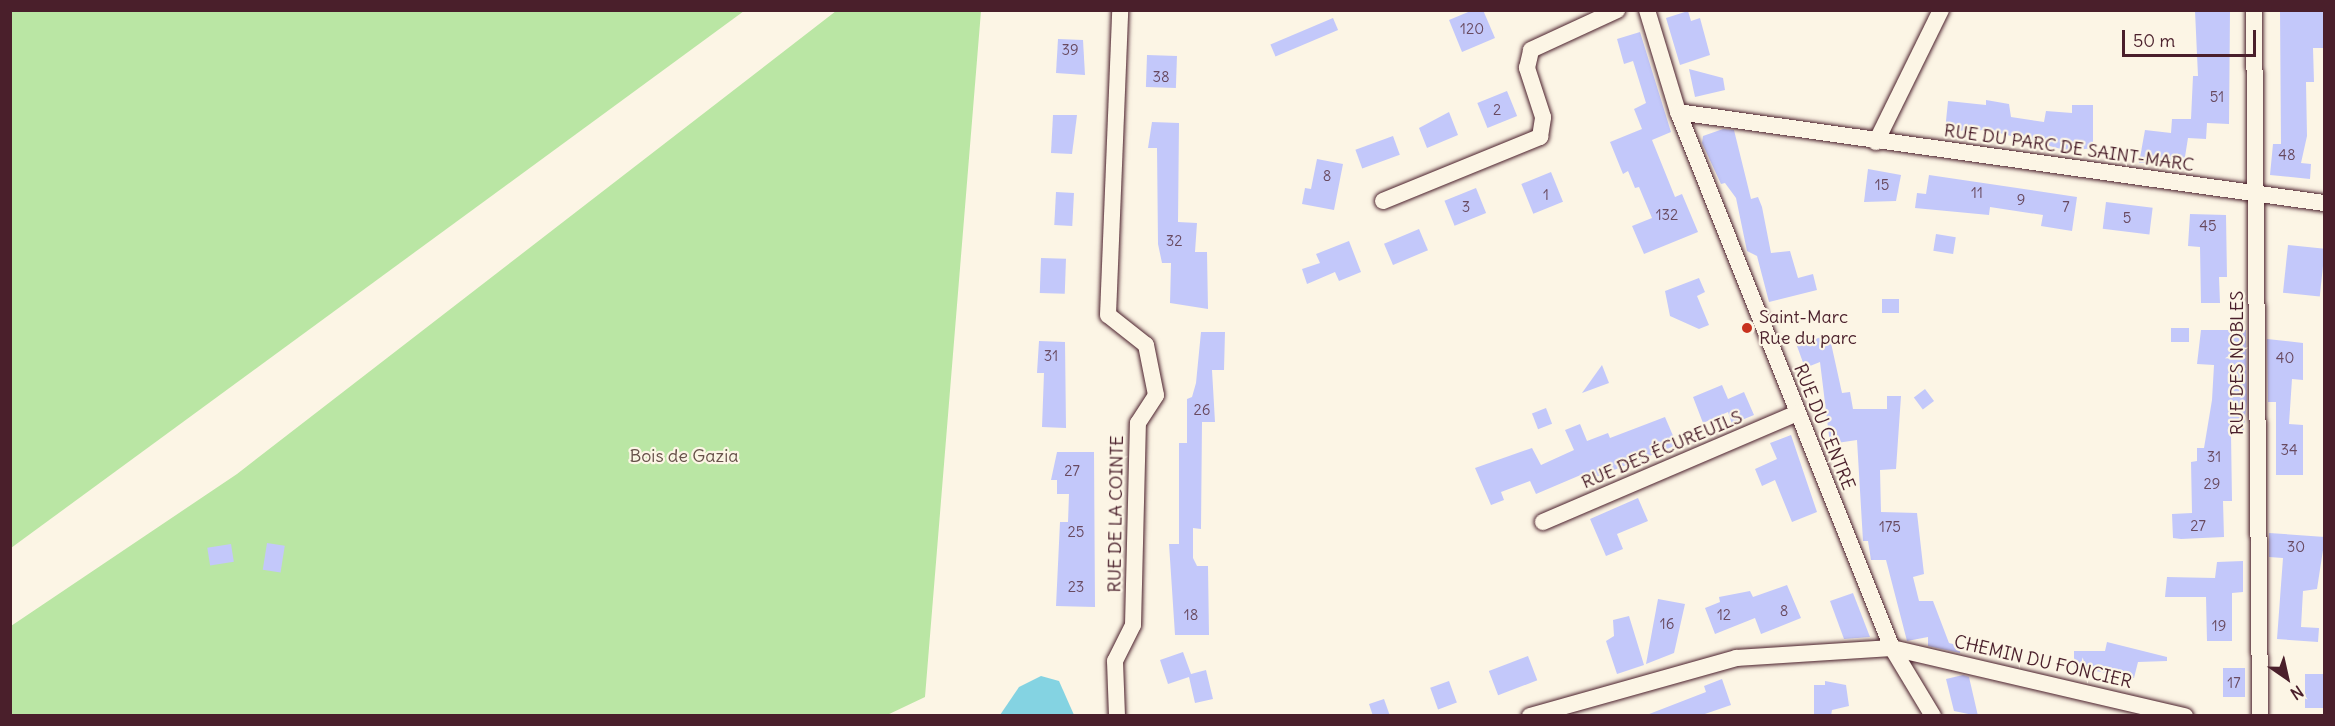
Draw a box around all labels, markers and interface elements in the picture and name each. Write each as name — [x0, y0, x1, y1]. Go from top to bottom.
scale bar — [2125, 18, 2258, 56]
house number: 120 — [1460, 20, 1484, 38]
text: 50 m — [2133, 29, 2175, 52]
house number: 39 — [1061, 41, 1079, 59]
house number: 38 — [1152, 68, 1170, 86]
house number: 51 — [2210, 88, 2224, 106]
house number: 2 — [1493, 101, 1501, 119]
street label: RUE DU PARC DE SAINT-MARC — [1943, 120, 2195, 176]
house number: 48 — [2278, 146, 2296, 164]
house number: 8 — [1323, 167, 1331, 185]
house number: 15 — [1875, 176, 1889, 194]
house number: 11 — [1971, 184, 1983, 202]
house number: 1 — [1543, 186, 1549, 204]
house number: 9 — [2017, 191, 2025, 209]
house number: 3 — [1462, 198, 1470, 216]
house number: 7 — [2062, 198, 2070, 216]
house number: 132 — [1656, 206, 1678, 224]
house number: 5 — [2123, 209, 2131, 227]
house number: 45 — [2199, 217, 2217, 235]
house number: 32 — [1166, 232, 1182, 250]
street label: RUE DES NOBLES — [2226, 291, 2248, 435]
place label: Saint-Marc Rue du parc — [1759, 307, 1857, 350]
marker: Saint-Marc Rue du parc — [1740, 321, 1754, 335]
house number: 31 — [1044, 347, 1058, 365]
house number: 40 — [2276, 349, 2294, 367]
street label: RUE DU CENTRE — [1789, 361, 1859, 493]
house number: 26 — [1194, 401, 1210, 419]
street label: RUE DES ÉCUREUILS — [1578, 406, 1746, 494]
street label: RUE DE LA COINTE — [1104, 435, 1128, 593]
house number: 34 — [2280, 441, 2298, 459]
park label: Bois de Gazia — [629, 445, 739, 467]
house number: 31 — [2207, 448, 2221, 466]
house number: 27 — [1064, 462, 1080, 480]
house number: 29 — [2204, 475, 2220, 493]
house number: 27 — [2190, 517, 2206, 535]
house number: 175 — [1879, 518, 1901, 536]
house number: 25 — [1068, 523, 1084, 541]
house number: 30 — [2287, 538, 2305, 556]
house number: 23 — [1068, 578, 1084, 596]
house number: 8 — [1780, 602, 1788, 620]
house number: 18 — [1184, 606, 1198, 624]
house number: 12 — [1717, 606, 1731, 624]
house number: 16 — [1660, 615, 1674, 633]
house number: 19 — [2212, 617, 2226, 635]
street label: CHEMIN DU FONCIER — [1952, 631, 2134, 693]
north arrow — [2257, 648, 2317, 708]
house number: 17 — [2227, 674, 2241, 692]
text: N — [2287, 682, 2307, 704]

